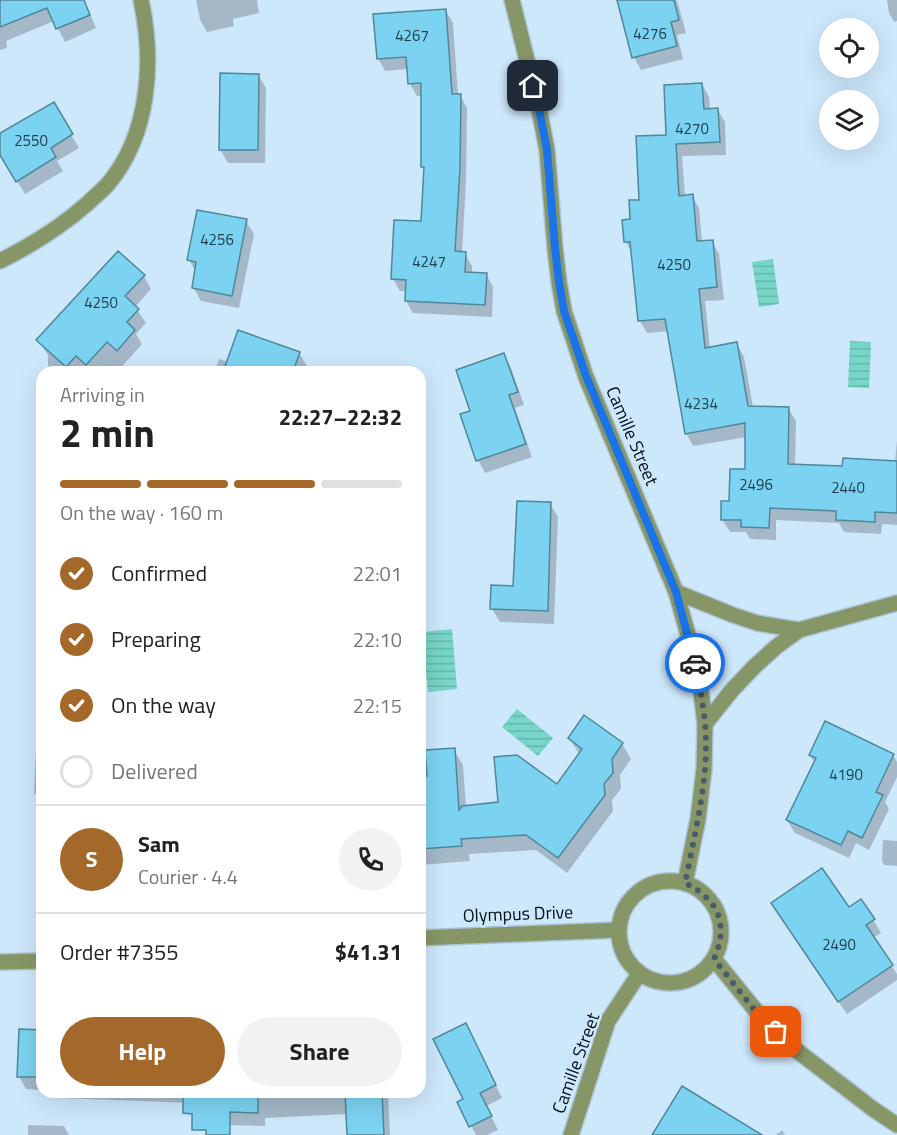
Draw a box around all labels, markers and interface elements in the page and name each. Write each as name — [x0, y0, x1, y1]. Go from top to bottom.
map controls — [819, 18, 879, 150]
button: locate — [819, 18, 879, 78]
house number: 4276 — [633, 22, 667, 45]
house number: 4267 — [395, 24, 429, 47]
pin — [507, 60, 558, 111]
icon: home — [516, 69, 549, 102]
button: layers — [819, 90, 879, 150]
house number: 4270 — [675, 117, 709, 140]
house number: 2550 — [14, 129, 48, 152]
house number: 4256 — [200, 228, 234, 251]
house number: 4247 — [412, 250, 446, 273]
house number: 4250 — [657, 253, 691, 276]
house number: 4250 — [84, 291, 118, 314]
text: Arriving in — [60, 379, 145, 410]
street label: Camille Street — [599, 382, 666, 490]
house number: 4234 — [684, 392, 718, 415]
text: 22:27–22:32 — [279, 400, 402, 434]
text: 2 min — [60, 403, 155, 462]
house number: 2496 — [739, 473, 773, 496]
house number: 2440 — [831, 476, 865, 499]
text: On the way · 160 m — [60, 497, 223, 528]
text: Confirmed — [111, 556, 207, 590]
icon: check — [60, 557, 93, 590]
text: 22:01 — [353, 558, 402, 589]
text: Preparing — [111, 622, 201, 656]
icon: check — [60, 623, 93, 656]
text: 22:10 — [353, 624, 402, 655]
courier — [665, 633, 725, 693]
icon: car — [679, 647, 712, 680]
text: On the way — [111, 688, 216, 722]
icon: check — [60, 689, 93, 722]
text: 22:15 — [353, 690, 402, 721]
text: Delivered — [111, 754, 198, 788]
house number: 4190 — [829, 763, 863, 786]
text: Sam — [138, 827, 180, 861]
button: phone — [339, 828, 402, 891]
text: S — [86, 842, 97, 876]
text: Courier · 4.4 — [138, 861, 238, 892]
street label: Olympus Drive — [462, 898, 574, 929]
house number: 2490 — [822, 933, 856, 956]
text: Order #7355 — [60, 935, 179, 969]
text: $41.31 — [335, 935, 402, 969]
pin — [750, 1006, 801, 1057]
street label: Camille Street — [545, 1008, 607, 1117]
icon: bag — [759, 1015, 792, 1048]
button: Help — [60, 1017, 225, 1086]
button: Share — [237, 1017, 402, 1086]

